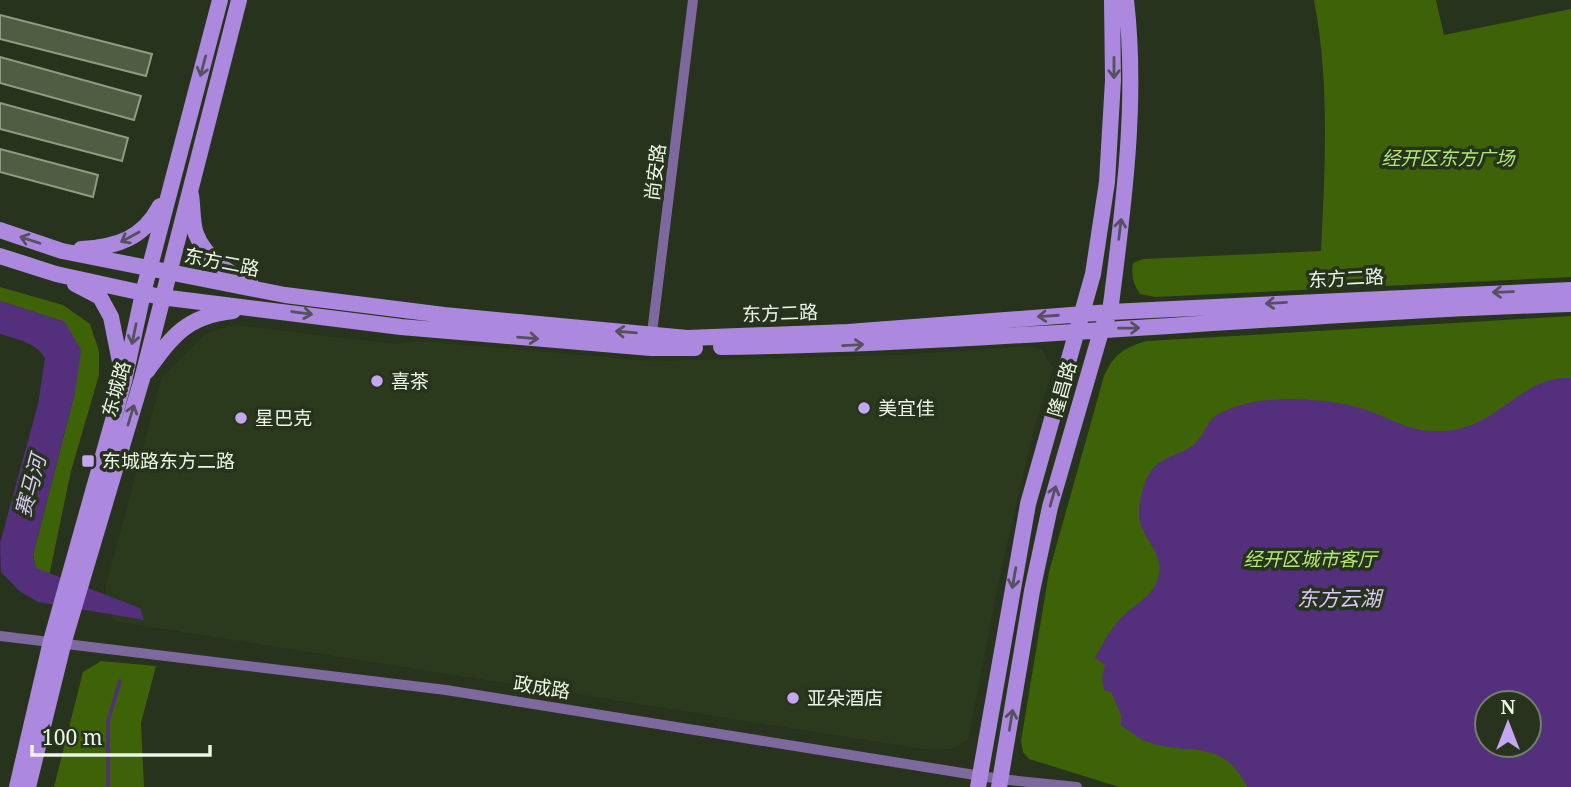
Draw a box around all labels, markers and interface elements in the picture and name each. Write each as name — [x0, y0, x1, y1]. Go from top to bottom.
one-way arrow — [196, 54, 209, 77]
one-way arrow — [1107, 56, 1120, 79]
street label: 尚安路 — [639, 142, 671, 202]
park label: 经开区东方广场 — [1381, 145, 1516, 171]
one-way arrow — [1114, 218, 1127, 241]
one-way arrow — [120, 230, 140, 244]
one-way arrow — [20, 233, 42, 246]
street label: 东方二路 — [182, 242, 262, 282]
street label: 东方二路 — [1307, 263, 1385, 293]
one-way arrow — [1492, 286, 1515, 299]
one-way arrow — [1265, 297, 1287, 310]
street label: 东方二路 — [742, 299, 818, 327]
one-way arrow — [290, 307, 313, 320]
one-way arrow — [1038, 310, 1060, 323]
one-way arrow — [1117, 321, 1140, 335]
one-way arrow — [127, 322, 140, 345]
one-way arrow — [615, 325, 638, 338]
one-way arrow — [516, 332, 539, 345]
one-way arrow — [841, 338, 864, 351]
street label: 东城路 — [96, 358, 136, 420]
street label: 隆昌路 — [1042, 358, 1082, 420]
place label: 喜茶 — [391, 368, 429, 394]
marker: 喜茶 — [369, 373, 385, 389]
place label: 美宜佳 — [878, 395, 935, 421]
marker: 美宜佳 — [856, 400, 872, 416]
one-way arrow — [125, 404, 138, 426]
place label: 星巴克 — [255, 405, 312, 431]
marker: 星巴克 — [233, 410, 249, 426]
water label: 赛马河 — [8, 448, 53, 520]
place label: 东城路东方二路 — [102, 448, 235, 474]
marker: 东城路东方二路 — [80, 453, 96, 469]
one-way arrow — [1047, 486, 1060, 508]
park label: 经开区城市客厅 — [1243, 546, 1379, 572]
one-way arrow — [1007, 566, 1021, 589]
water label: 东方云湖 — [1297, 584, 1384, 612]
street label: 政成路 — [512, 670, 572, 704]
place label: 亚朵酒店 — [807, 685, 883, 711]
north arrow — [1473, 689, 1543, 759]
marker: 亚朵酒店 — [785, 690, 801, 706]
text: N — [1501, 694, 1516, 720]
one-way arrow — [1005, 709, 1018, 732]
scale bar — [32, 714, 210, 758]
text: 100 m — [42, 723, 103, 751]

